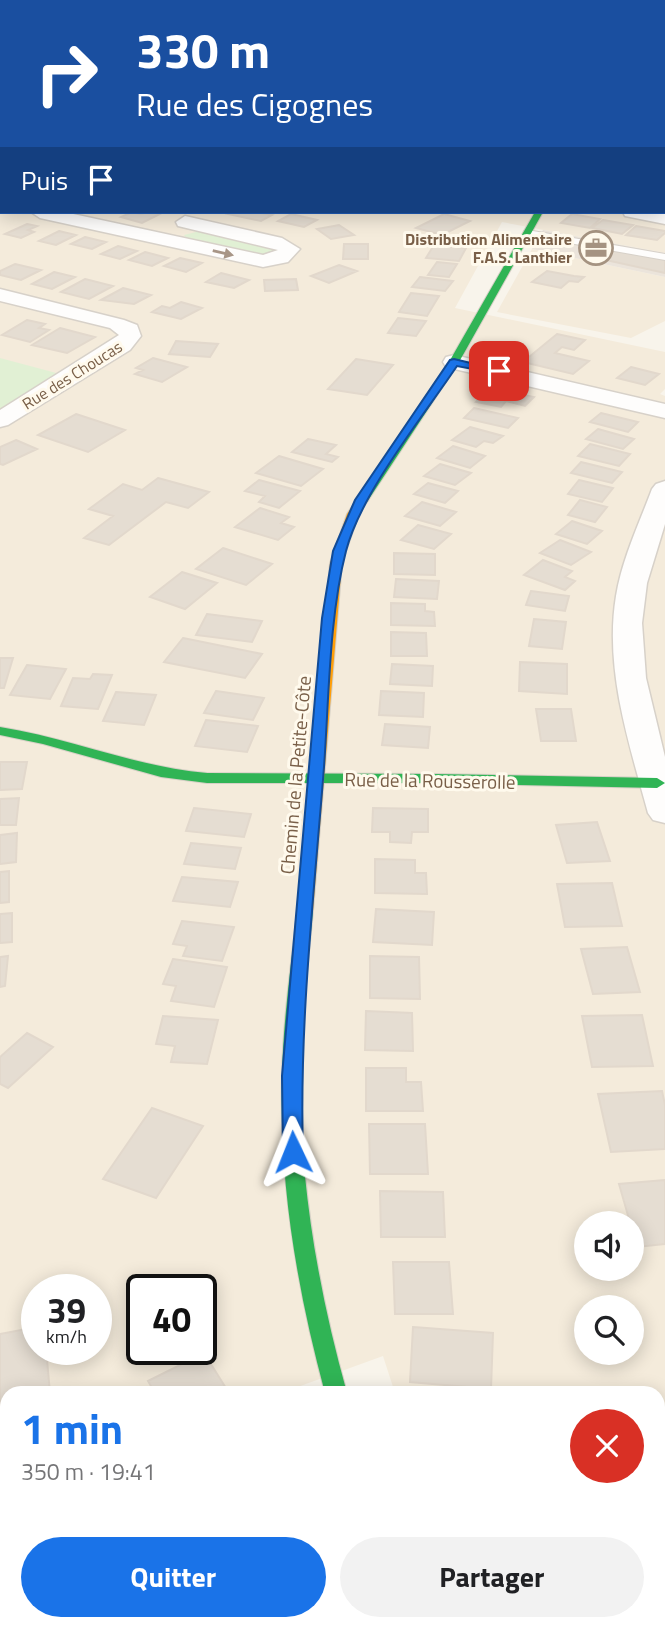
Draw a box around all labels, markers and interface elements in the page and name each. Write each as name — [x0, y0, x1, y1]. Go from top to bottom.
text: 330 m — [136, 12, 270, 87]
icon: right — [21, 28, 112, 119]
text: Rue des Cigognes — [136, 80, 373, 128]
text: Puis — [21, 161, 68, 200]
icon: arrive — [82, 161, 120, 199]
place label: Distribution Alimentaire F.A.S. Lanthier — [405, 227, 572, 269]
office icon: Distribution Alimentaire F.A.S. Lanthier — [577, 229, 615, 267]
one-way arrow — [212, 247, 234, 258]
street label: Rue des Choucas — [17, 335, 127, 415]
pin — [469, 341, 529, 401]
icon: arrive — [480, 352, 518, 390]
street label: Chemin de la Petite-Côte — [272, 675, 318, 875]
street label: Rue de la Rousserolle — [344, 764, 516, 796]
position arrow — [256, 1115, 330, 1189]
map controls — [574, 1211, 644, 1365]
button: sound — [574, 1211, 644, 1281]
speed limit sign: 40 — [126, 1274, 217, 1365]
text: 39 — [47, 1283, 86, 1337]
button: search — [574, 1295, 644, 1365]
text: km/h — [46, 1323, 87, 1350]
text: 1 min — [21, 1396, 123, 1460]
button: close — [570, 1409, 644, 1483]
text: 350 m · 19:41 — [21, 1454, 156, 1489]
button: Quitter — [21, 1537, 326, 1617]
button: Partager — [340, 1537, 644, 1617]

